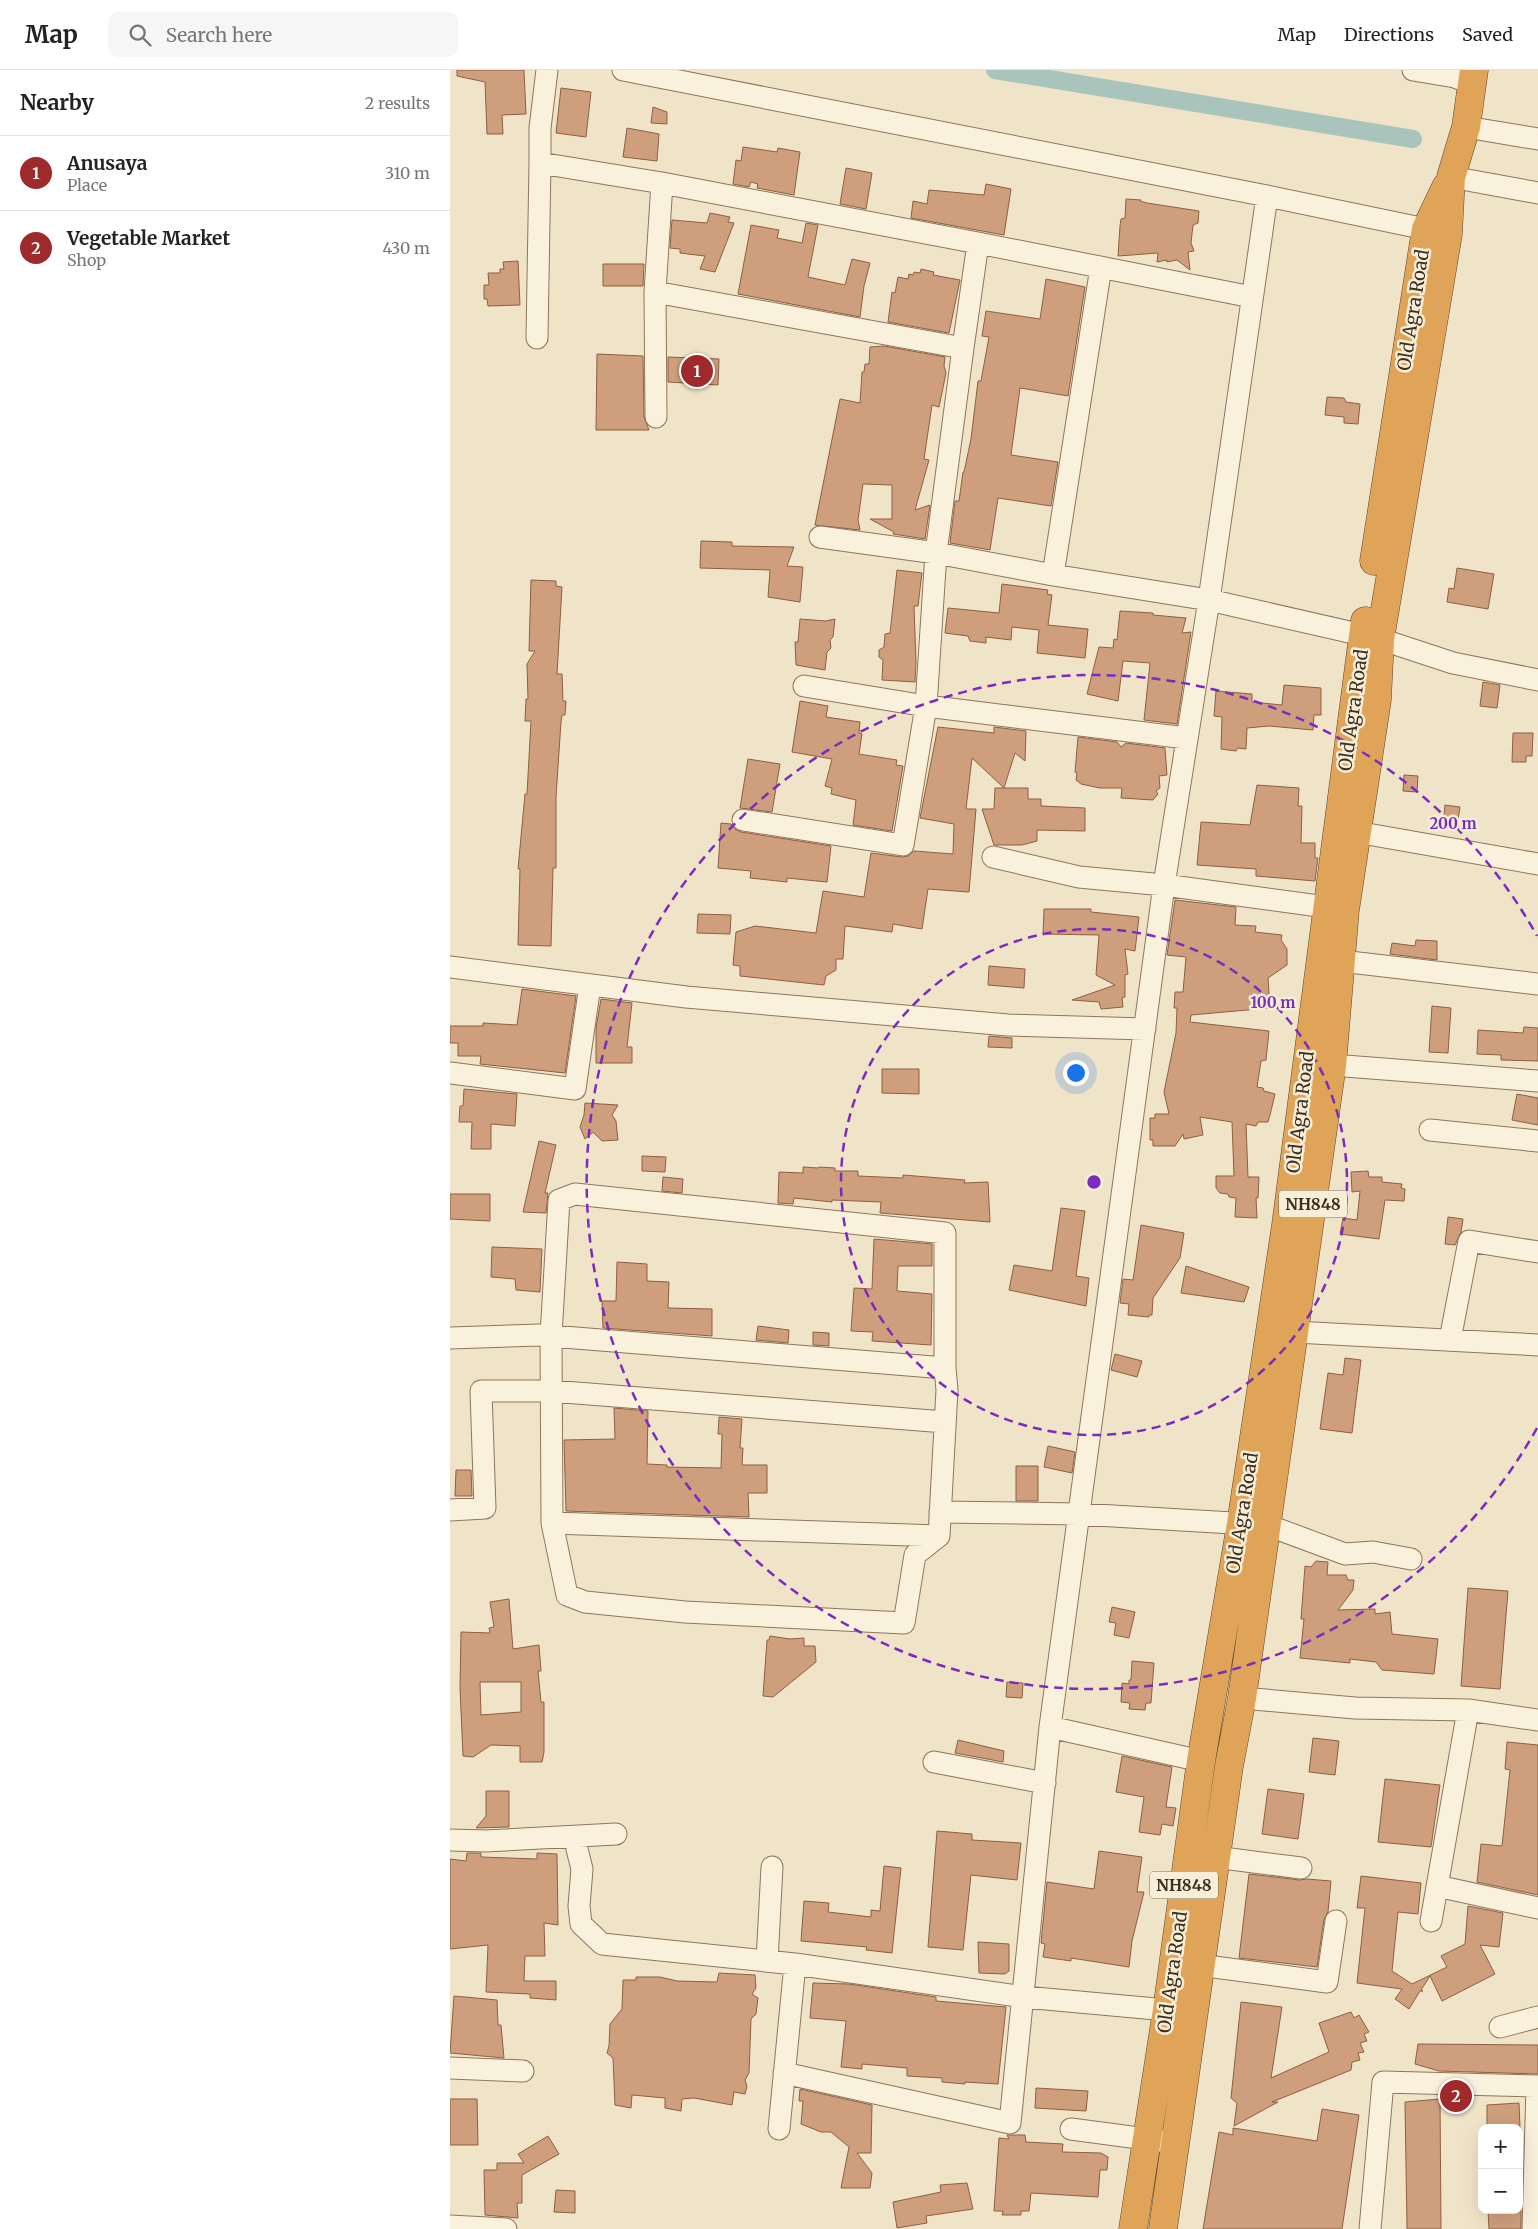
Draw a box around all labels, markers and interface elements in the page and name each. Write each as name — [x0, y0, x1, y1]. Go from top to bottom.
search box — [108, 12, 458, 57]
text: Map — [25, 19, 78, 50]
icon: search — [126, 21, 154, 49]
text: Search here — [166, 23, 272, 47]
text: Map — [1278, 23, 1316, 46]
text: Directions — [1344, 23, 1434, 46]
text: Saved — [1462, 23, 1513, 46]
text: Nearby — [20, 89, 94, 116]
text: 2 results — [365, 93, 430, 113]
text: Anusaya — [67, 151, 147, 175]
text: 1 — [32, 163, 40, 183]
text: 310 m — [385, 163, 430, 183]
text: Place — [67, 175, 107, 195]
text: Vegetable Market — [67, 226, 230, 250]
text: 2 — [31, 238, 41, 258]
text: 430 m — [383, 238, 430, 258]
street label: Old Agra Road — [1392, 247, 1434, 372]
text: Shop — [67, 250, 106, 270]
pin: 1 — [681, 352, 713, 390]
street label: Old Agra Road — [1333, 648, 1373, 772]
text: 200 m — [1429, 814, 1477, 833]
text: 100 m — [1251, 993, 1295, 1012]
street label: Old Agra Road — [1281, 1050, 1319, 1174]
your location — [1063, 1060, 1089, 1086]
centre of rings — [1085, 1173, 1103, 1191]
road number: NH848 — [1279, 1190, 1347, 1218]
street label: Old Agra Road — [1221, 1450, 1263, 1575]
road number: NH848 — [1150, 1872, 1218, 1898]
street label: Old Agra Road — [1152, 1910, 1192, 2034]
pin: 2 — [1440, 2077, 1472, 2115]
map controls — [1478, 2124, 1523, 2214]
button: + — [1478, 2124, 1523, 2169]
button: − — [1478, 2169, 1523, 2214]

